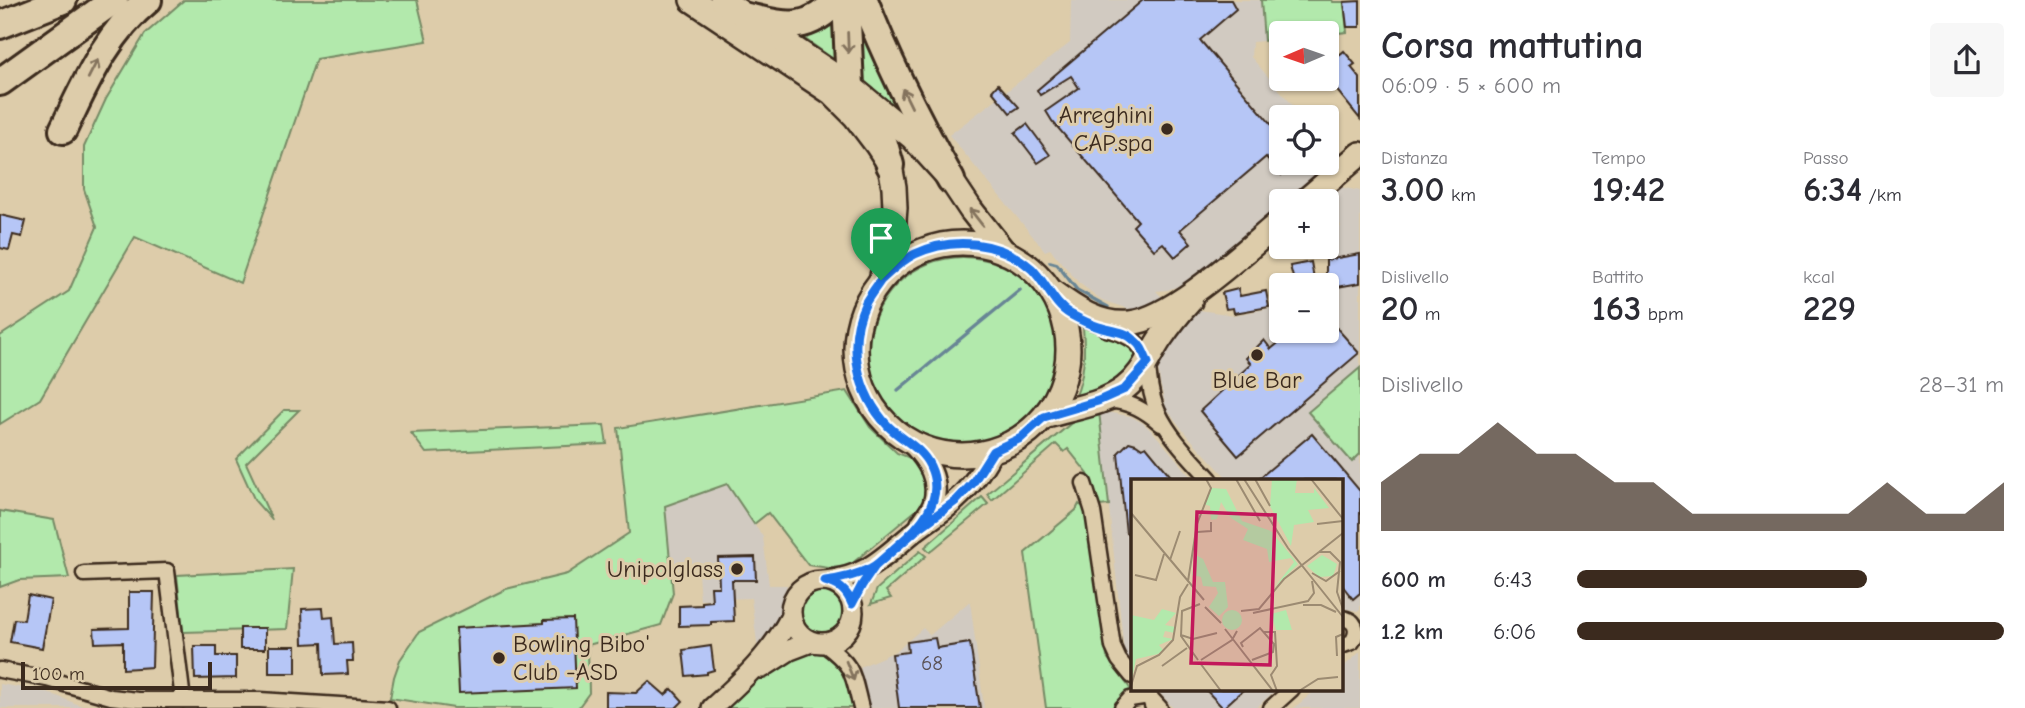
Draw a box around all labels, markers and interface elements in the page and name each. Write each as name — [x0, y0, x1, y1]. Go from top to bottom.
north arrow — [1269, 21, 1339, 91]
map controls — [1269, 21, 1339, 343]
button: share — [1930, 23, 2004, 97]
text: Corsa mattutina — [1381, 24, 1644, 68]
one-way arrow — [841, 31, 854, 54]
one-way arrow — [87, 59, 101, 80]
text: 06:09 · 5 × 600 m — [1381, 72, 1561, 99]
one-way arrow — [899, 88, 913, 109]
place label: Arreghini CAP.spa — [1059, 101, 1153, 157]
button: locate — [1269, 105, 1339, 175]
marker: Arreghini CAP.spa — [1159, 121, 1175, 137]
text: Distanza — [1381, 147, 1448, 169]
text: Tempo — [1592, 147, 1646, 169]
text: Passo — [1803, 147, 1848, 169]
text: 3.00 — [1381, 169, 1445, 210]
text: 19:42 — [1592, 169, 1665, 210]
text: 6:34 — [1803, 169, 1862, 210]
text: km — [1445, 184, 1476, 206]
text: /km — [1862, 184, 1902, 206]
button: + — [1269, 189, 1339, 259]
pin — [851, 208, 911, 280]
one-way arrow — [969, 208, 984, 226]
icon: arrive — [862, 219, 900, 257]
text: Dislivello — [1381, 266, 1449, 288]
text: Battito — [1592, 266, 1644, 288]
text: kcal — [1803, 266, 1835, 288]
button: − — [1269, 273, 1339, 343]
text: 20 — [1381, 288, 1418, 329]
text: 163 — [1592, 288, 1641, 329]
text: 229 — [1803, 288, 1856, 329]
text: m — [1418, 303, 1441, 325]
text: bpm — [1641, 303, 1684, 325]
marker: Blue Bar — [1249, 347, 1265, 363]
place label: Blue Bar — [1212, 366, 1302, 394]
text: Dislivello — [1381, 371, 1463, 398]
text: 28–31 m — [1919, 371, 2004, 398]
inset map — [1131, 479, 1342, 690]
place label: Unipolglass — [607, 555, 723, 583]
marker: Unipolglass — [729, 561, 745, 577]
text: 600 m — [1381, 566, 1446, 593]
text: 6:43 — [1493, 566, 1532, 593]
text: 1.2 km — [1381, 618, 1443, 645]
text: 6:06 — [1493, 618, 1536, 645]
place label: Bowling Bibo' Club -ASD — [513, 630, 650, 686]
marker: Bowling Bibo' Club -ASD — [491, 650, 507, 666]
house number: 68 — [921, 651, 943, 675]
scale bar — [21, 659, 212, 691]
one-way arrow — [844, 660, 857, 681]
text: 100 m — [32, 663, 85, 685]

